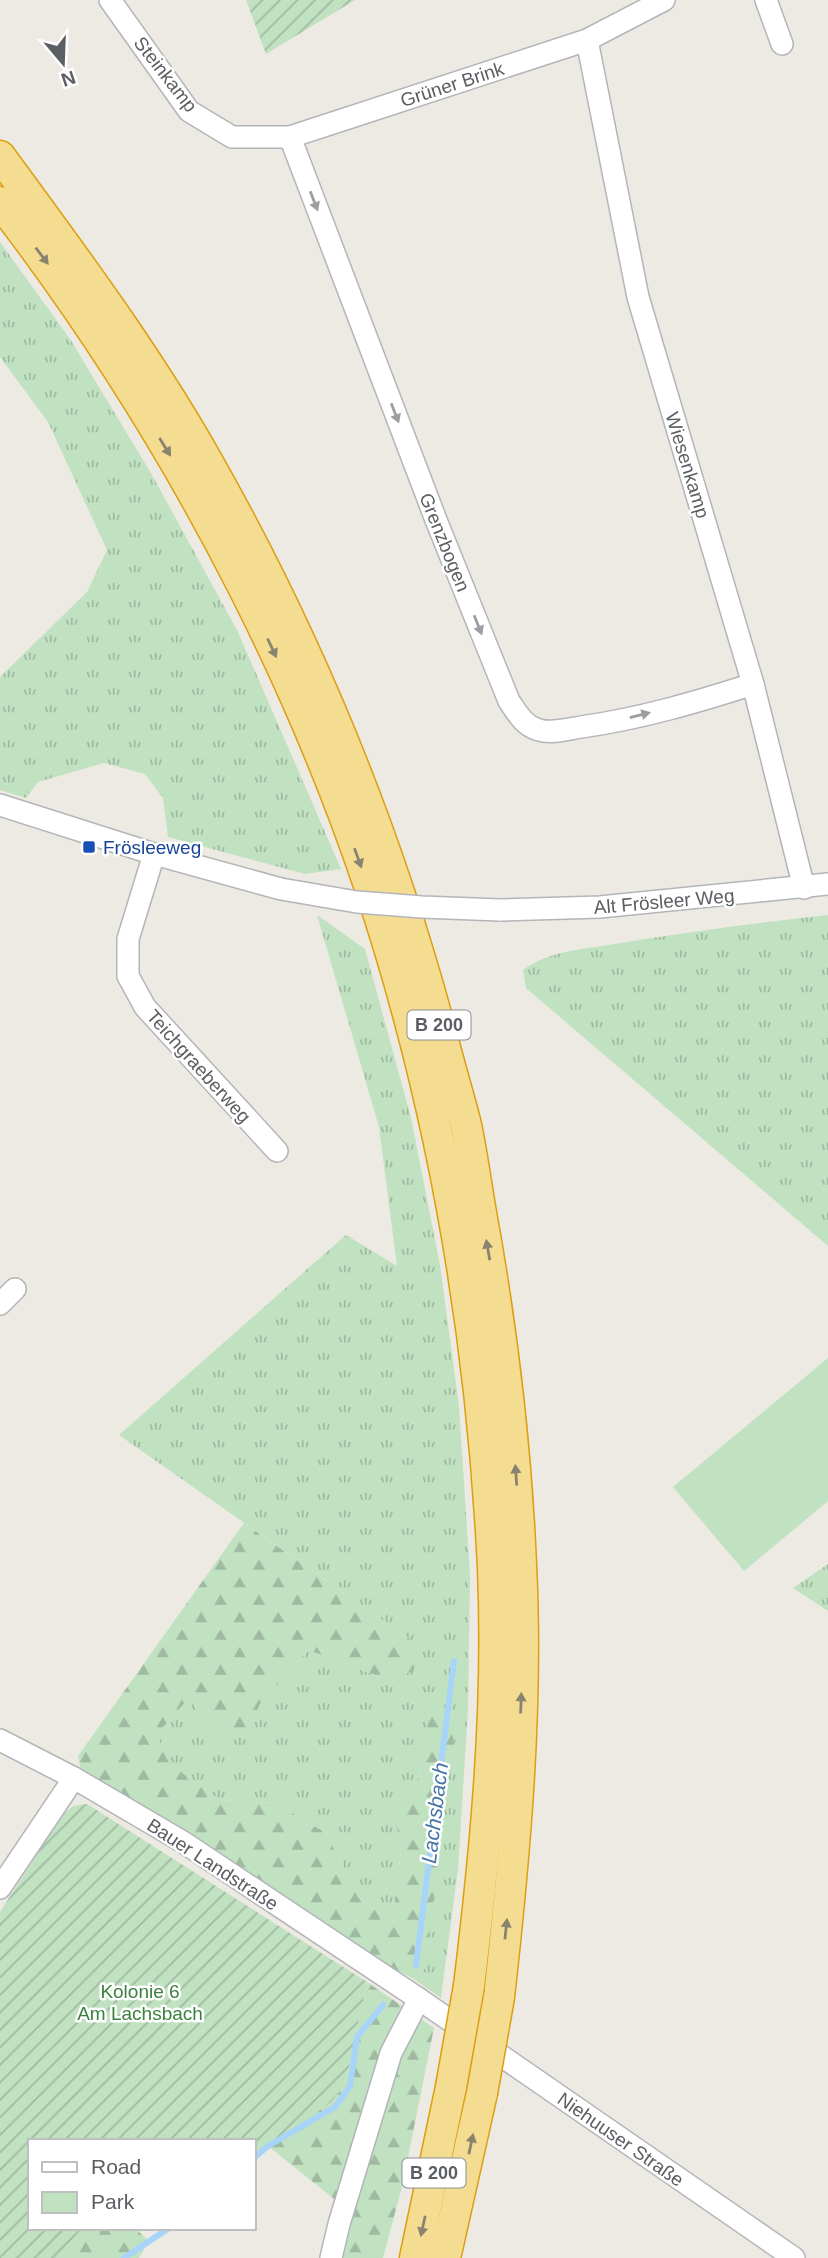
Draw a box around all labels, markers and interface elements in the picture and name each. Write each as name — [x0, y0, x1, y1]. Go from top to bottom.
north arrow — [28, 28, 98, 98]
street label: Steinkamp — [130, 32, 202, 116]
street label: Grüner Brink — [398, 58, 507, 111]
text: N — [58, 66, 78, 91]
one-way arrow — [309, 190, 320, 211]
one-way arrow — [34, 247, 49, 265]
one-way arrow — [390, 403, 401, 424]
street label: Wiesenkamp — [661, 410, 714, 521]
one-way arrow — [159, 438, 172, 457]
street label: Grenzbogen — [415, 490, 474, 595]
one-way arrow — [473, 615, 484, 636]
one-way arrow — [266, 638, 278, 658]
one-way arrow — [629, 709, 651, 720]
place label: Frösleeweg — [103, 837, 201, 858]
marker: Frösleeweg — [81, 839, 97, 855]
one-way arrow — [353, 848, 364, 869]
street label: Alt Frösleer Weg — [593, 885, 735, 918]
street label: Teichgraeberweg — [142, 1006, 255, 1127]
road number: B 200 — [408, 1010, 471, 1040]
one-way arrow — [482, 1239, 493, 1261]
one-way arrow — [510, 1464, 521, 1486]
one-way arrow — [516, 1691, 527, 1713]
water label: Lachsbach — [417, 1761, 452, 1865]
street label: Bauer Landstraße — [143, 1814, 282, 1915]
one-way arrow — [501, 1918, 512, 1940]
park label: Kolonie 6 Am Lachsbach — [77, 1981, 203, 2024]
street label: Niehuuser Straße — [554, 2088, 688, 2191]
one-way arrow — [465, 2133, 476, 2155]
legend — [28, 2139, 256, 2230]
text: Road — [91, 2155, 141, 2178]
road number: B 200 — [402, 2158, 466, 2188]
text: Park — [91, 2190, 135, 2213]
one-way arrow — [417, 2215, 428, 2237]

